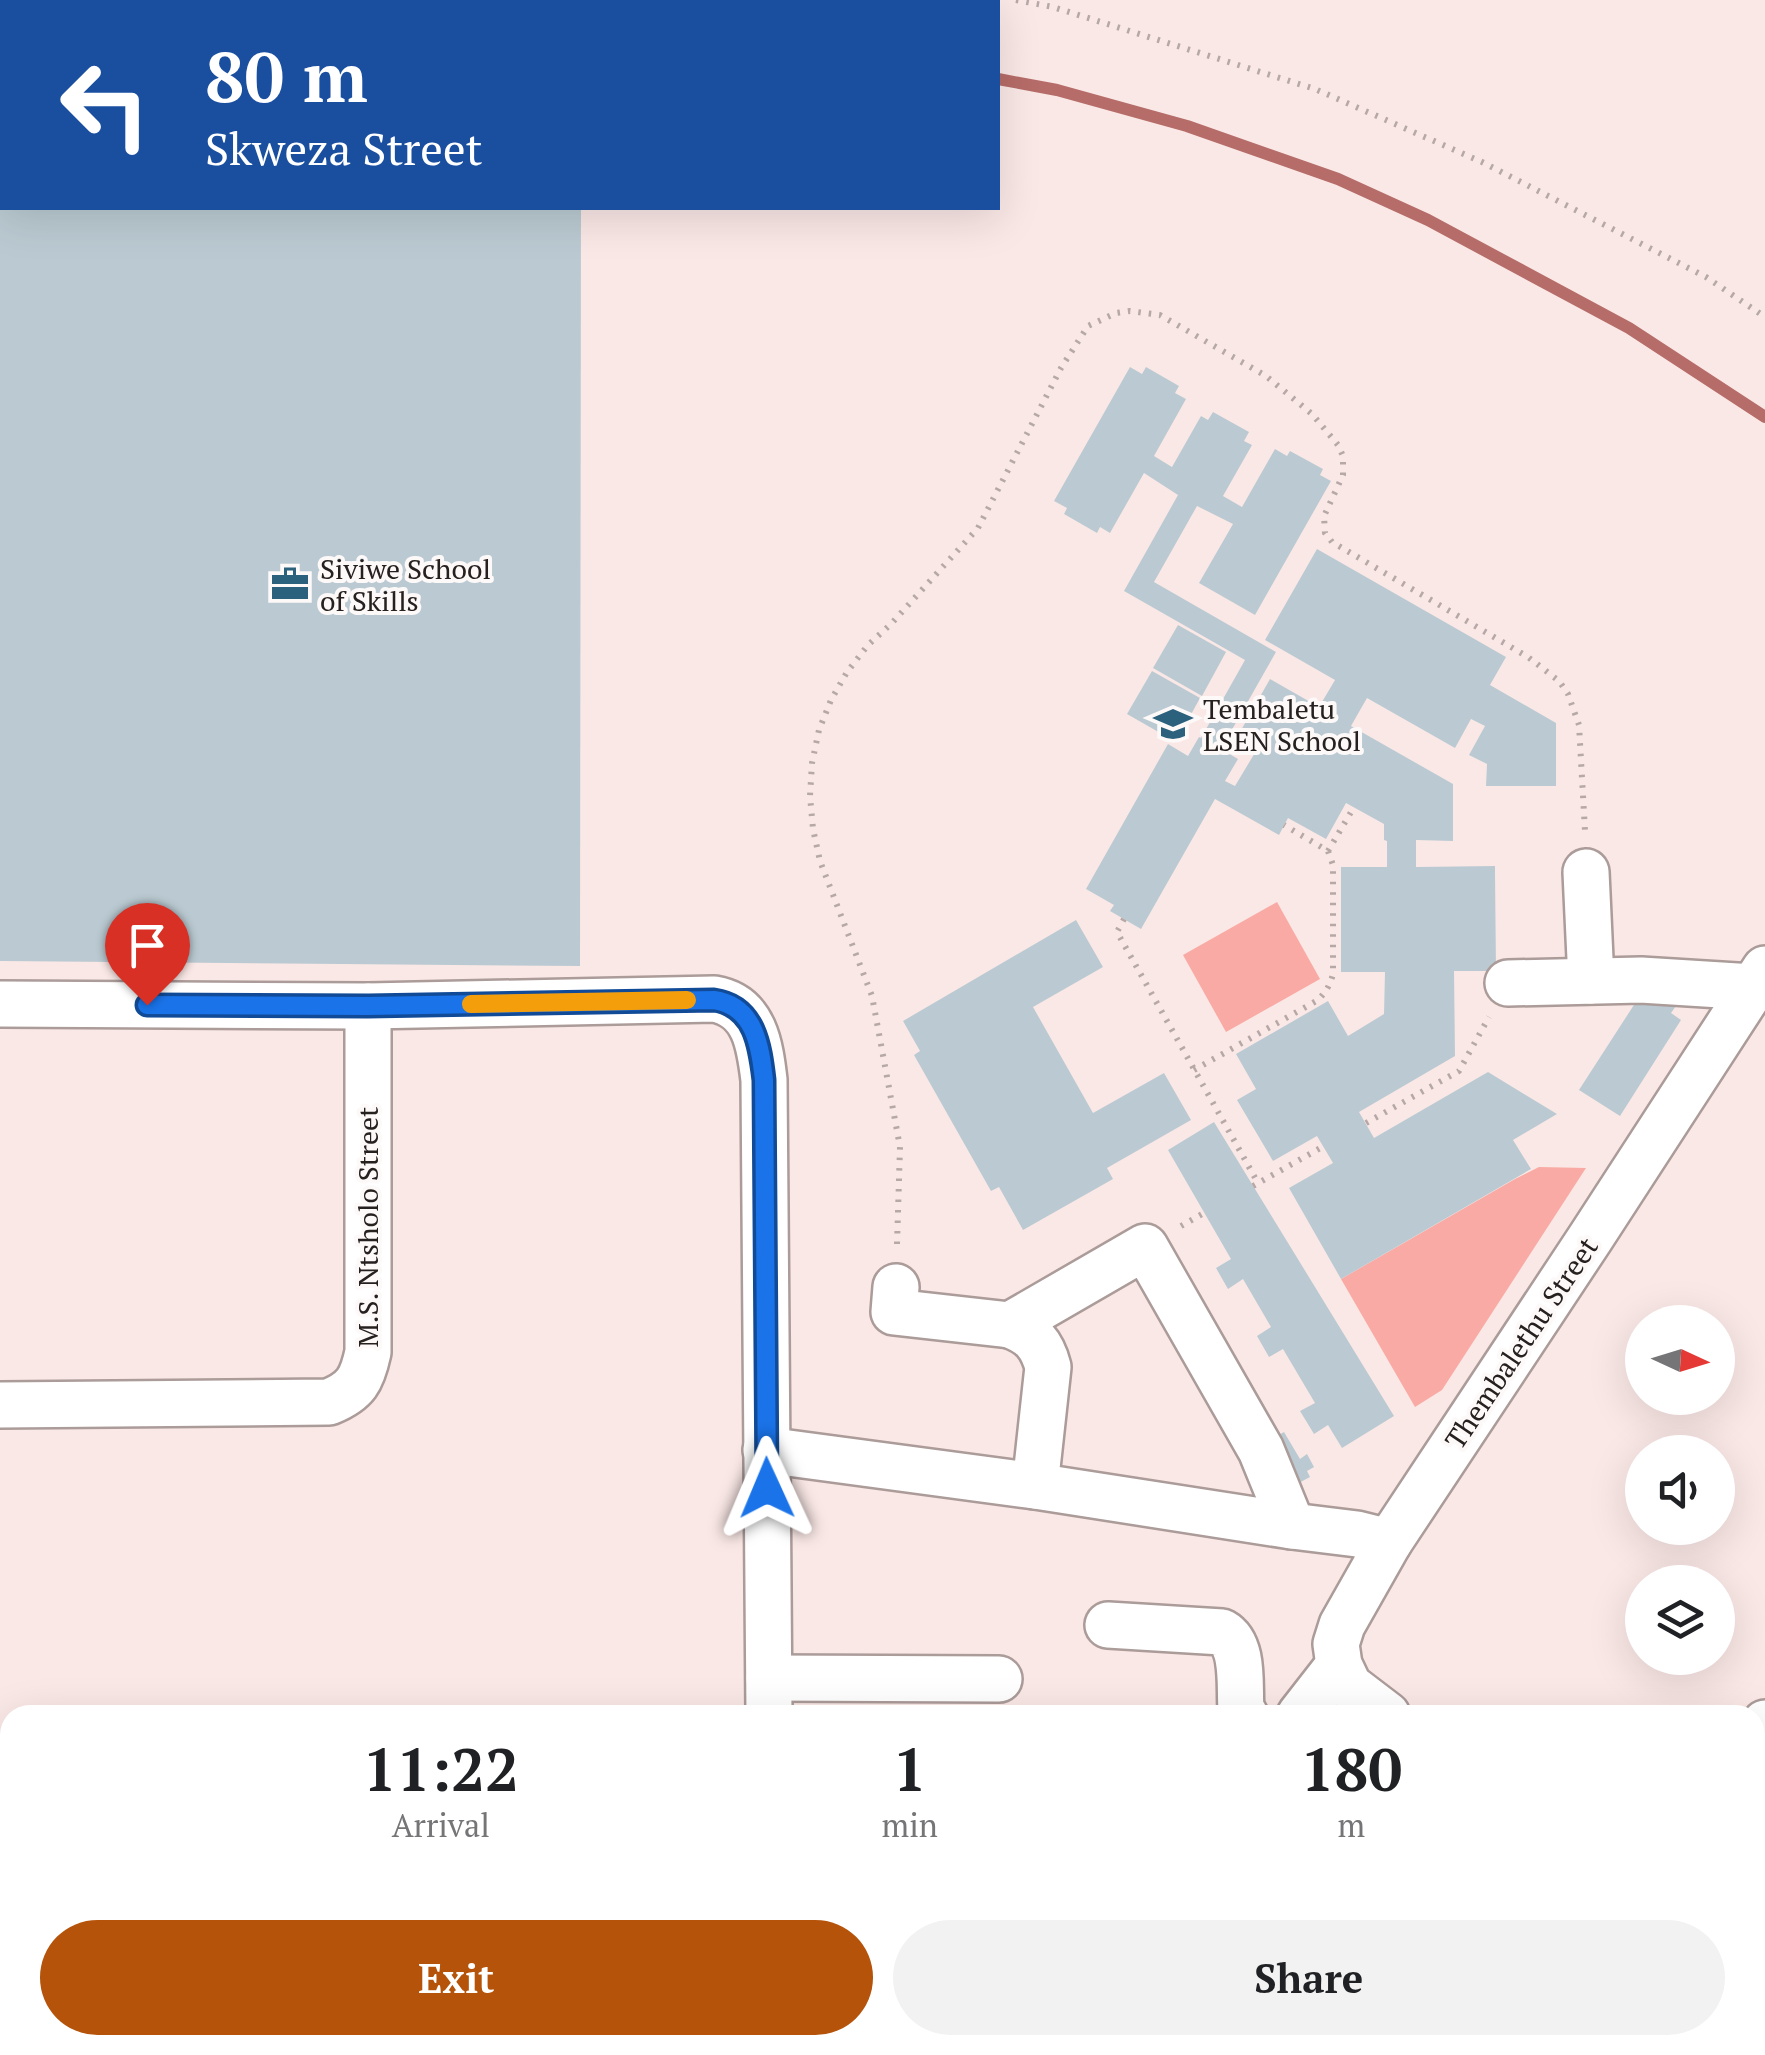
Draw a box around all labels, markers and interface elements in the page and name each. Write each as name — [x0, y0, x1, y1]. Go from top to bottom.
text: 80 m — [205, 29, 368, 122]
icon: left — [40, 40, 170, 170]
text: Skweza Street — [205, 118, 482, 178]
place label: Siviwe School of Skills — [320, 550, 491, 619]
office icon: Siviwe School of Skills — [269, 563, 311, 605]
place label: Tembaletu LSEN School — [1203, 690, 1361, 759]
school or university icon: Tembaletu LSEN School — [1152, 703, 1194, 745]
pin — [105, 903, 190, 1006]
icon: arrive — [120, 918, 175, 973]
street label: M.S. Ntsholo Street — [349, 1106, 386, 1347]
street label: Thembalethu Street — [1436, 1229, 1606, 1456]
north arrow — [1625, 1305, 1735, 1415]
map controls — [1625, 1305, 1735, 1675]
button: sound — [1625, 1435, 1735, 1545]
position arrow — [715, 1436, 819, 1540]
button: layers — [1625, 1565, 1735, 1675]
text: 11:22 — [363, 1729, 519, 1808]
text: 1 — [893, 1729, 927, 1808]
text: 180 — [1301, 1729, 1402, 1808]
text: Arrival — [392, 1804, 490, 1846]
text: min — [882, 1804, 938, 1846]
text: m — [1338, 1804, 1365, 1846]
button: Exit — [40, 1920, 873, 2035]
button: Share — [893, 1920, 1725, 2035]

